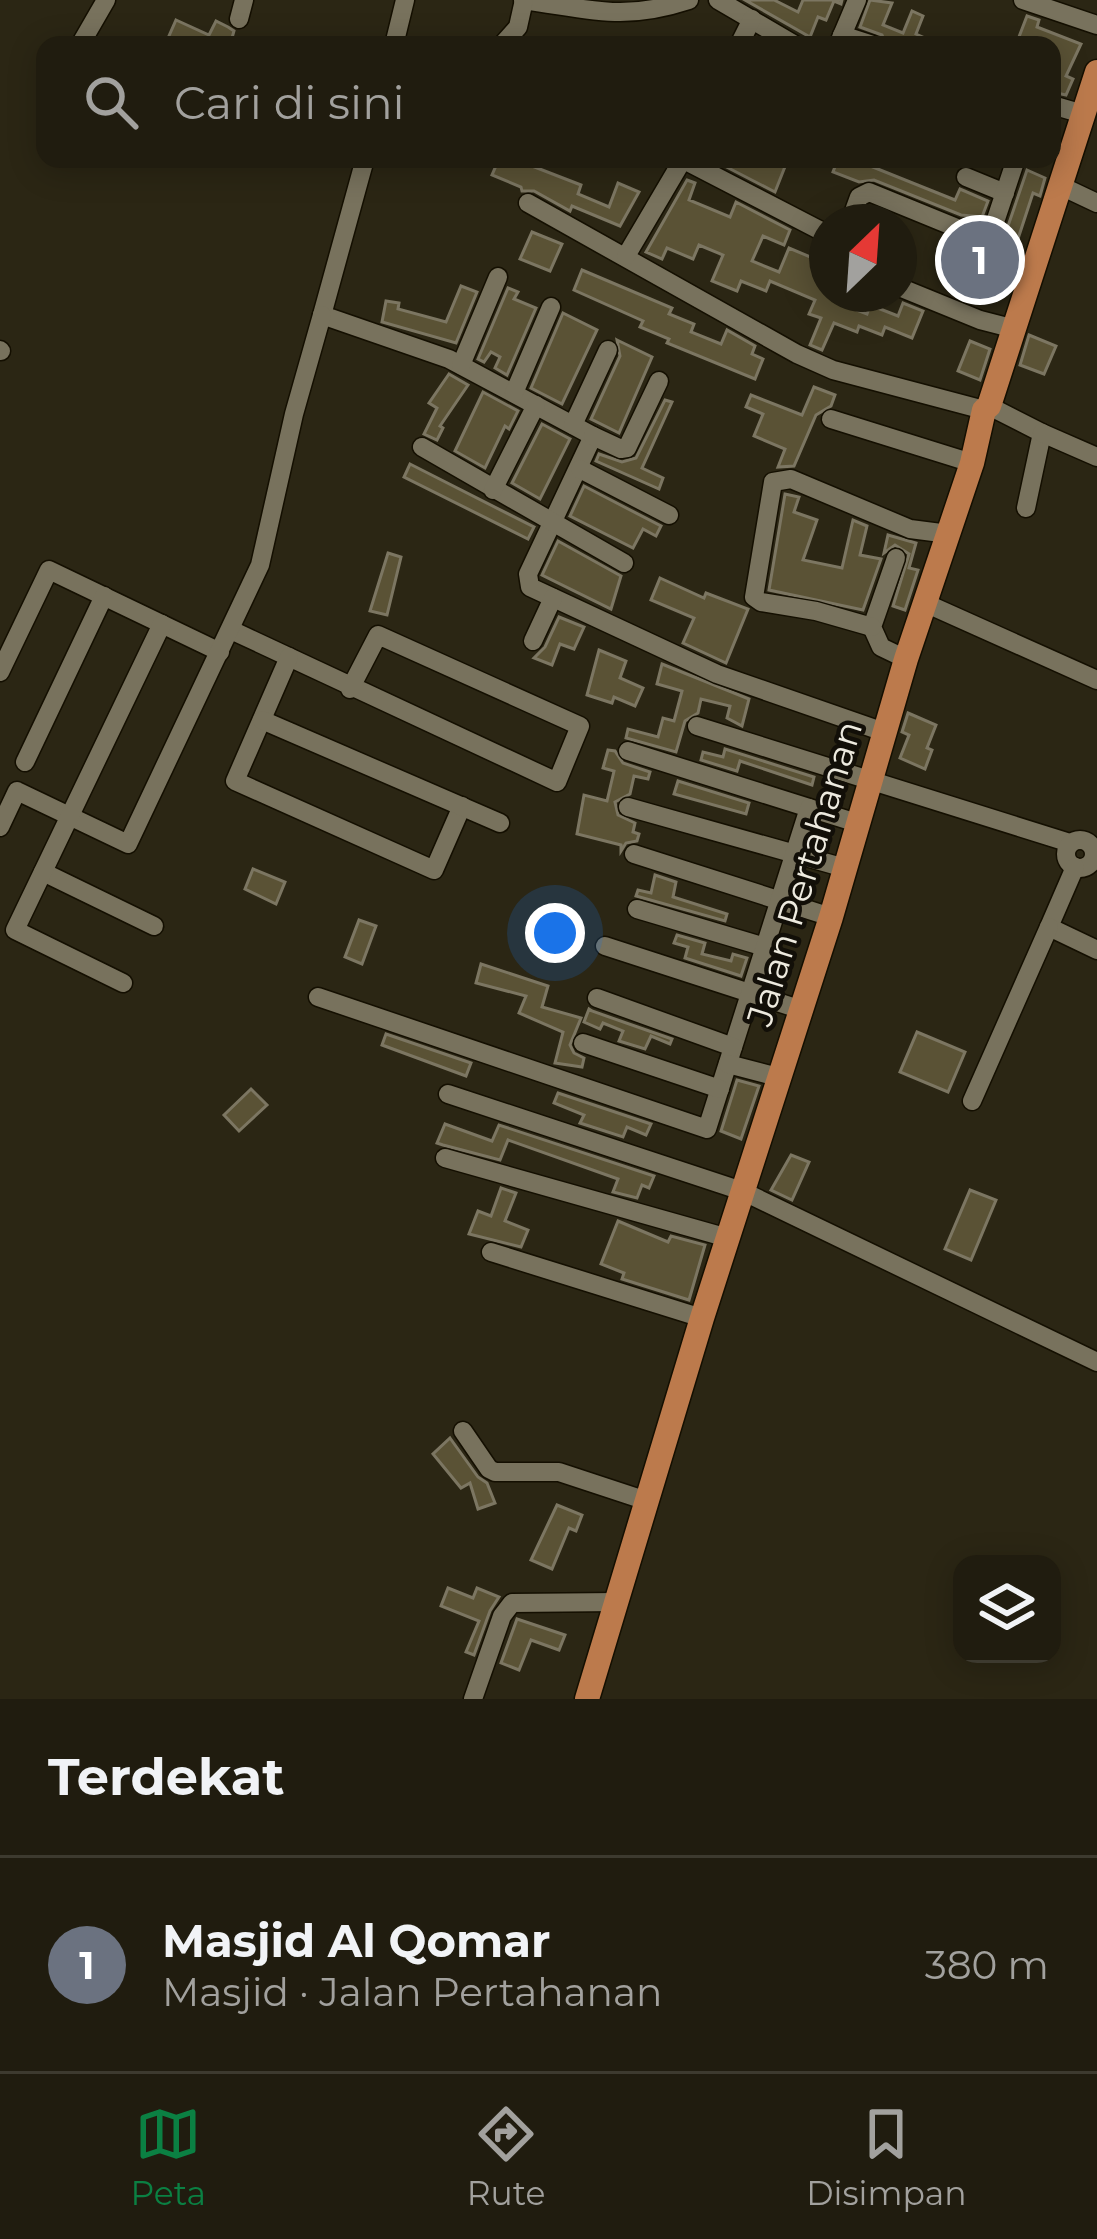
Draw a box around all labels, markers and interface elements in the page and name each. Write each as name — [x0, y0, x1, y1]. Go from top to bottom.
search box — [36, 36, 1061, 168]
icon: search — [78, 69, 144, 135]
text: Cari di sini — [174, 75, 405, 130]
north arrow — [809, 204, 917, 312]
pin: 1 — [941, 215, 1019, 305]
street label: Jalan Pertahanan — [736, 715, 871, 1032]
your location — [525, 903, 585, 963]
map controls — [953, 1555, 1061, 1663]
button: layers — [953, 1555, 1061, 1663]
text: Terdekat — [48, 1746, 284, 1808]
text: Masjid Al Qomar — [162, 1913, 550, 1968]
text: 1 — [79, 1941, 95, 1989]
text: 380 m — [925, 1941, 1049, 1989]
text: Masjid · Jalan Pertahanan — [162, 1968, 662, 2016]
tab: Peta — [130, 2101, 206, 2213]
tab: Rute — [467, 2101, 545, 2213]
tab: Disimpan — [806, 2101, 967, 2213]

